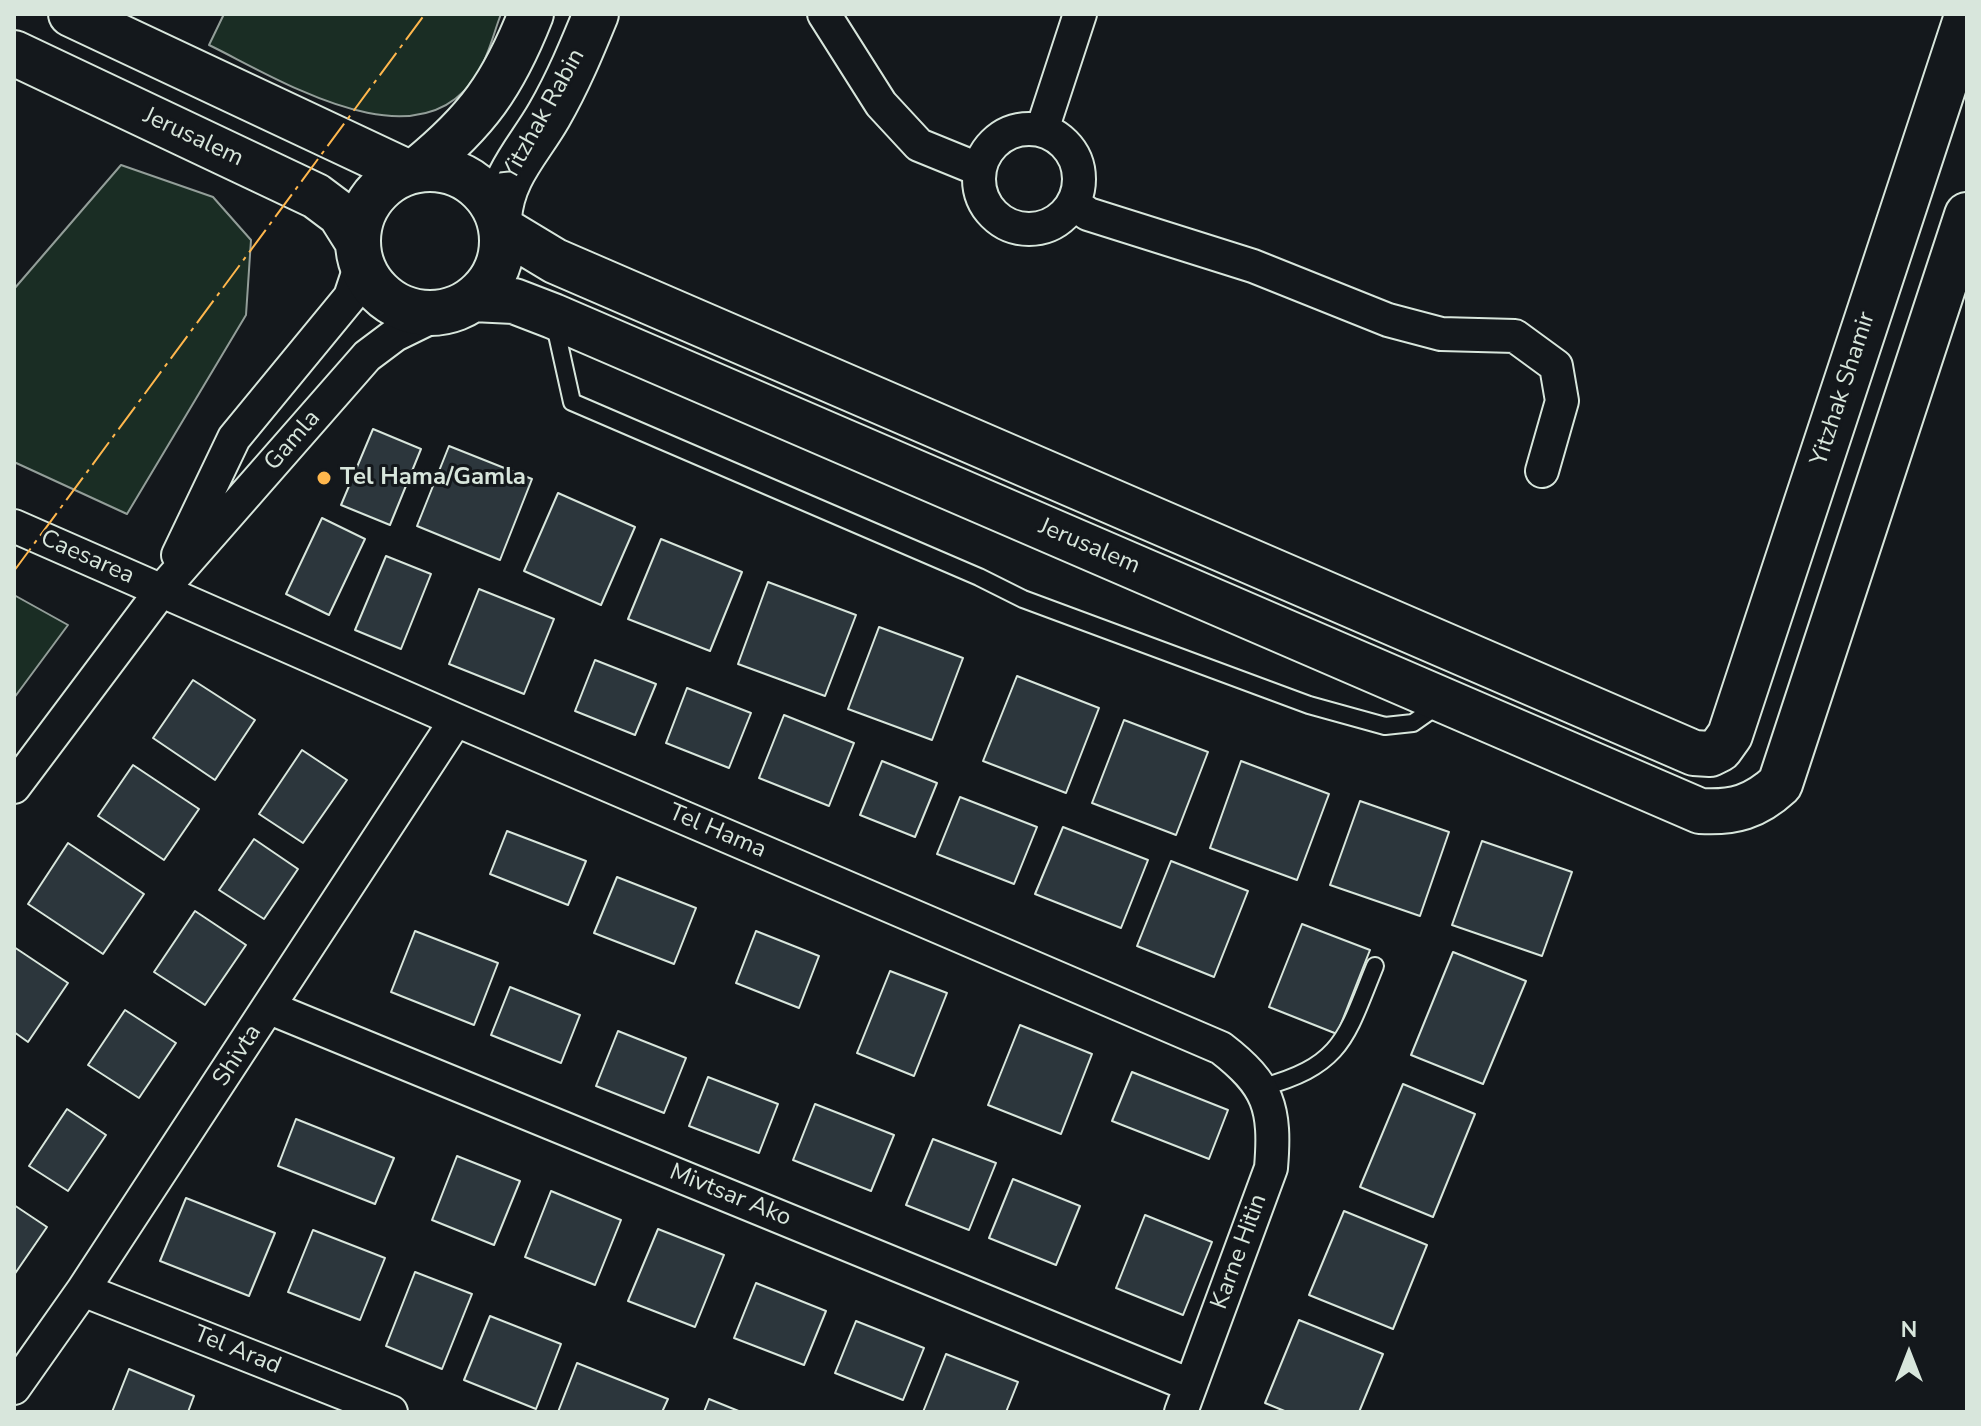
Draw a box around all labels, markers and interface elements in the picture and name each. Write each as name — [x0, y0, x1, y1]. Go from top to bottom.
street label: Yitzhak Rabin — [496, 44, 592, 186]
street label: Jerusalem — [138, 102, 248, 174]
street label: Yitzhak Shamir — [1806, 309, 1882, 469]
street label: Gamla — [259, 405, 327, 477]
place label: Tel Hama/Gamla — [340, 464, 526, 492]
marker: Tel Hama/Gamla — [315, 469, 333, 487]
street label: Jerusalem — [1034, 513, 1144, 581]
street label: Caesarea — [36, 525, 138, 591]
street label: Tel Hama — [664, 799, 770, 865]
street label: Shivta — [207, 1020, 269, 1092]
street label: Mivtsar Ako — [665, 1159, 795, 1233]
street label: Karne Hitin — [1206, 1191, 1274, 1313]
north arrow — [1869, 1314, 1949, 1394]
text: N — [1901, 1315, 1917, 1345]
street label: Tel Arad — [189, 1321, 285, 1381]

